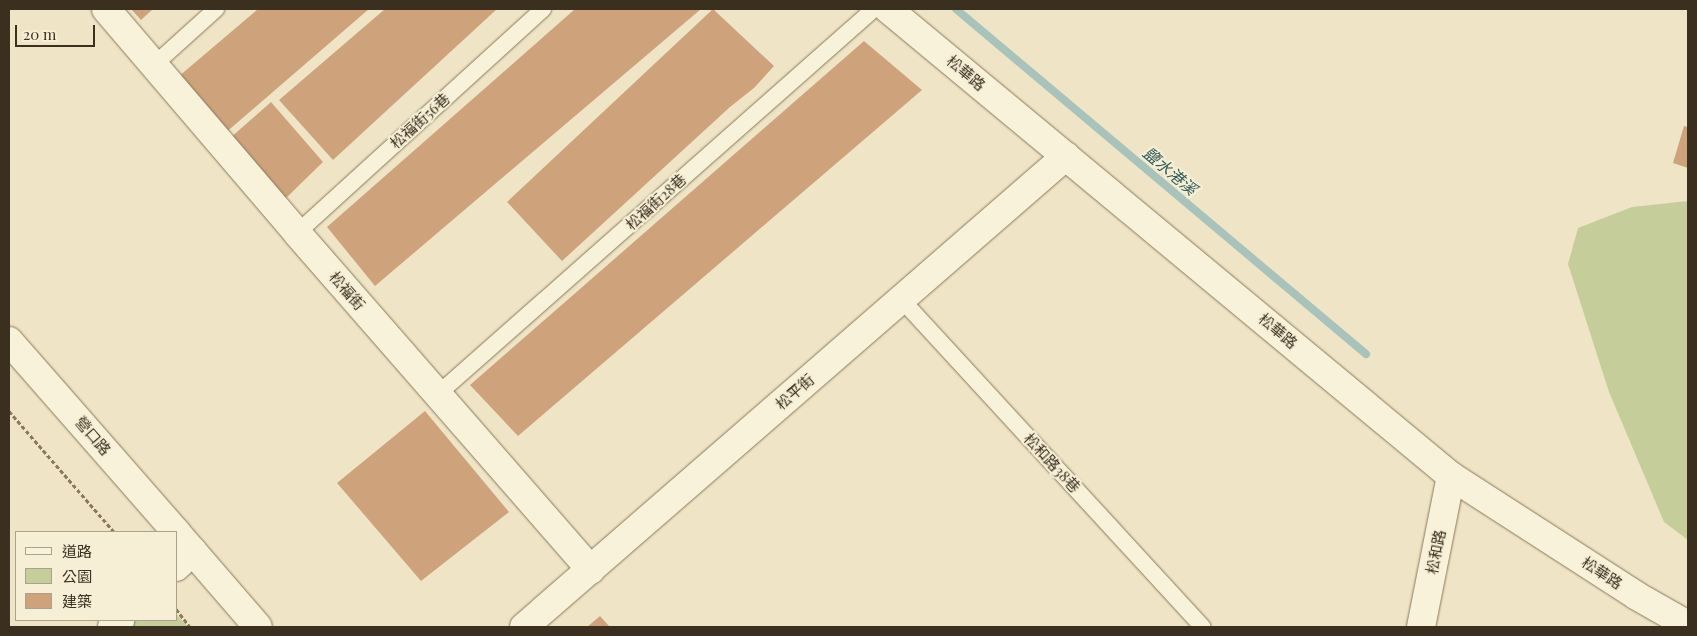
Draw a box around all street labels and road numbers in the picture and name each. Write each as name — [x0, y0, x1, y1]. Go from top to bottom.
street label: 松華路 — [943, 52, 989, 94]
street label: 松福街56巷 — [386, 90, 454, 152]
street label: 松福街28巷 — [622, 170, 690, 234]
street label: 松福街 — [325, 268, 369, 314]
street label: 松華路 — [1255, 310, 1301, 352]
street label: 松平街 — [772, 370, 818, 414]
street label: 營口路 — [71, 413, 115, 459]
street label: 松和路38巷 — [1020, 430, 1084, 496]
street label: 松和路 — [1423, 528, 1449, 576]
street label: 松華路 — [1578, 553, 1626, 593]

